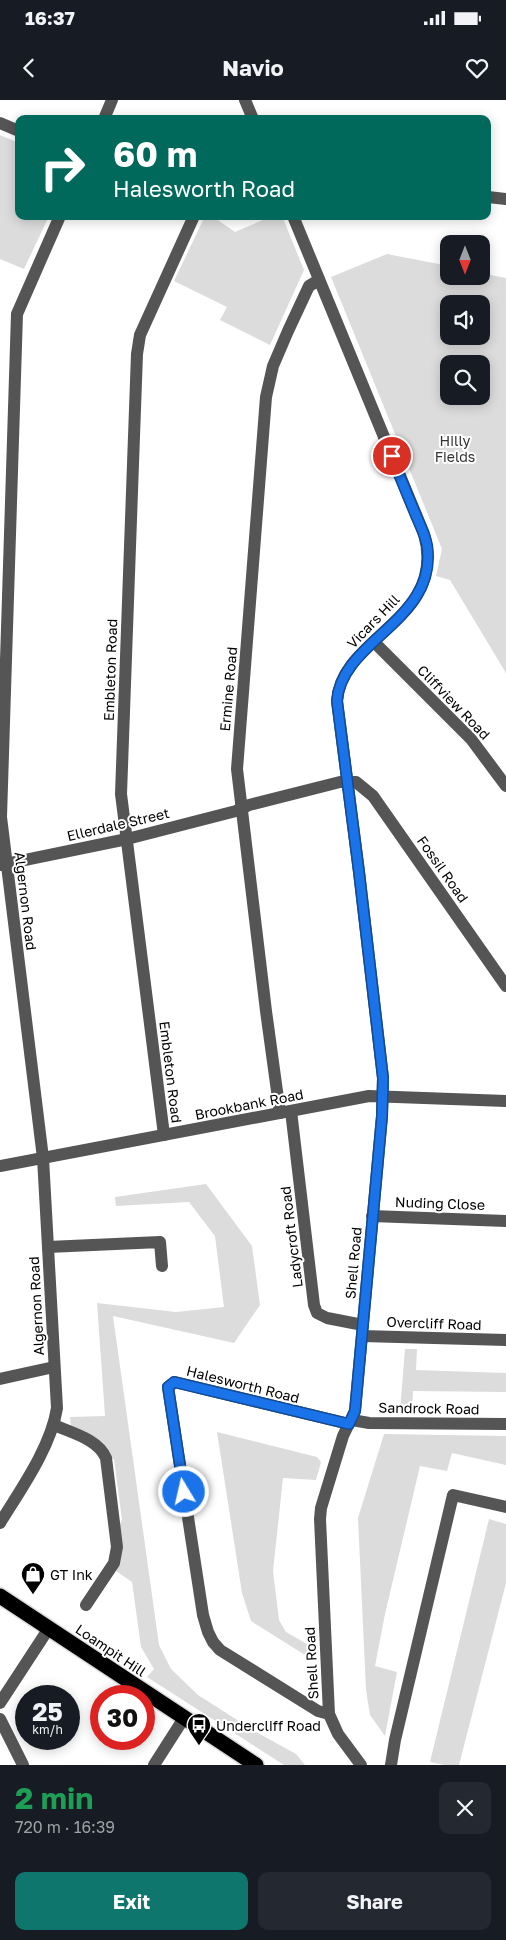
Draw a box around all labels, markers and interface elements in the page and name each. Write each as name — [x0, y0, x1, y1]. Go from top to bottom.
text: 16:37 — [25, 6, 75, 29]
icon: back — [15, 54, 43, 82]
text: Navio — [222, 54, 284, 81]
icon: heart — [463, 54, 491, 82]
text: 60 m — [113, 133, 197, 175]
icon: right — [30, 135, 95, 200]
text: Halesworth Road — [113, 175, 295, 202]
north arrow — [440, 235, 490, 285]
map controls — [440, 235, 490, 405]
button: sound — [440, 295, 490, 345]
button: search — [440, 355, 490, 405]
park label: Hilly Fields — [435, 432, 475, 465]
pin — [371, 435, 413, 477]
icon: arrive — [378, 442, 406, 470]
street label: Vicars Hill — [343, 590, 403, 652]
street label: Embleton Road — [100, 619, 120, 721]
street label: Ermine Road — [216, 646, 240, 732]
street label: Cliffview Road — [414, 661, 494, 743]
street label: Ellerdale Street — [65, 804, 171, 844]
street label: Fossil Road — [414, 832, 472, 906]
street label: Algernon Road — [12, 851, 40, 951]
street label: Embleton Road — [156, 1020, 186, 1124]
street label: Brookbank Road — [193, 1085, 305, 1123]
street label: Ladycroft Road — [276, 1185, 306, 1289]
street label: Nuding Close — [395, 1193, 485, 1213]
street label: Shell Road — [341, 1226, 365, 1300]
street label: Algernon Road — [25, 1256, 47, 1356]
street label: Overcliff Road — [386, 1313, 482, 1333]
street label: Halesworth Road — [185, 1362, 301, 1406]
street label: Sandrock Road — [378, 1399, 480, 1417]
position arrow — [157, 1465, 209, 1517]
shop icon: GT Ink — [20, 1561, 46, 1595]
place label: GT Ink — [50, 1566, 93, 1583]
street label: Loampit Hill — [73, 1620, 149, 1680]
street label: Shell Road — [301, 1626, 321, 1700]
speed limit sign: 30 — [90, 1685, 155, 1750]
text: 25 — [32, 1696, 63, 1727]
bus stop icon: Undercliff Road — [186, 1712, 212, 1746]
place label: Undercliff Road — [216, 1717, 321, 1734]
text: km/h — [32, 1722, 63, 1737]
text: 2 min — [15, 1780, 93, 1816]
button: close — [439, 1782, 491, 1834]
text: 720 m · 16:39 — [15, 1817, 115, 1837]
button: Exit — [15, 1872, 248, 1930]
button: Share — [258, 1872, 491, 1930]

